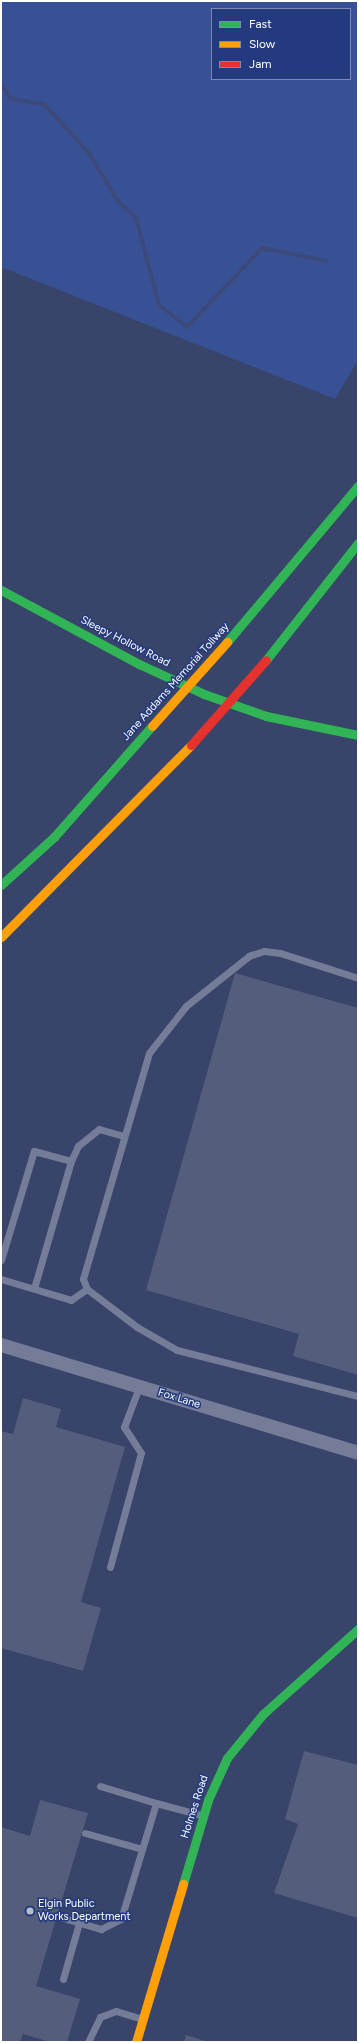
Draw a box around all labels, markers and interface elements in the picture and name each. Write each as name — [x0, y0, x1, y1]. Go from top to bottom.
legend — [211, 8, 351, 80]
text: Fast — [249, 17, 272, 31]
text: Slow — [249, 37, 275, 51]
text: Jam — [249, 57, 272, 71]
street label: Sleepy Hollow Road — [78, 614, 172, 670]
street label: Jane Addams Memorial Tollway — [120, 620, 232, 744]
street label: Fox Lane — [156, 1386, 202, 1412]
street label: Holmes Road — [179, 1774, 211, 1840]
place label: Elgin Public Works Department — [38, 1898, 131, 1924]
marker: Elgin Public Works Department — [25, 1906, 35, 1916]

